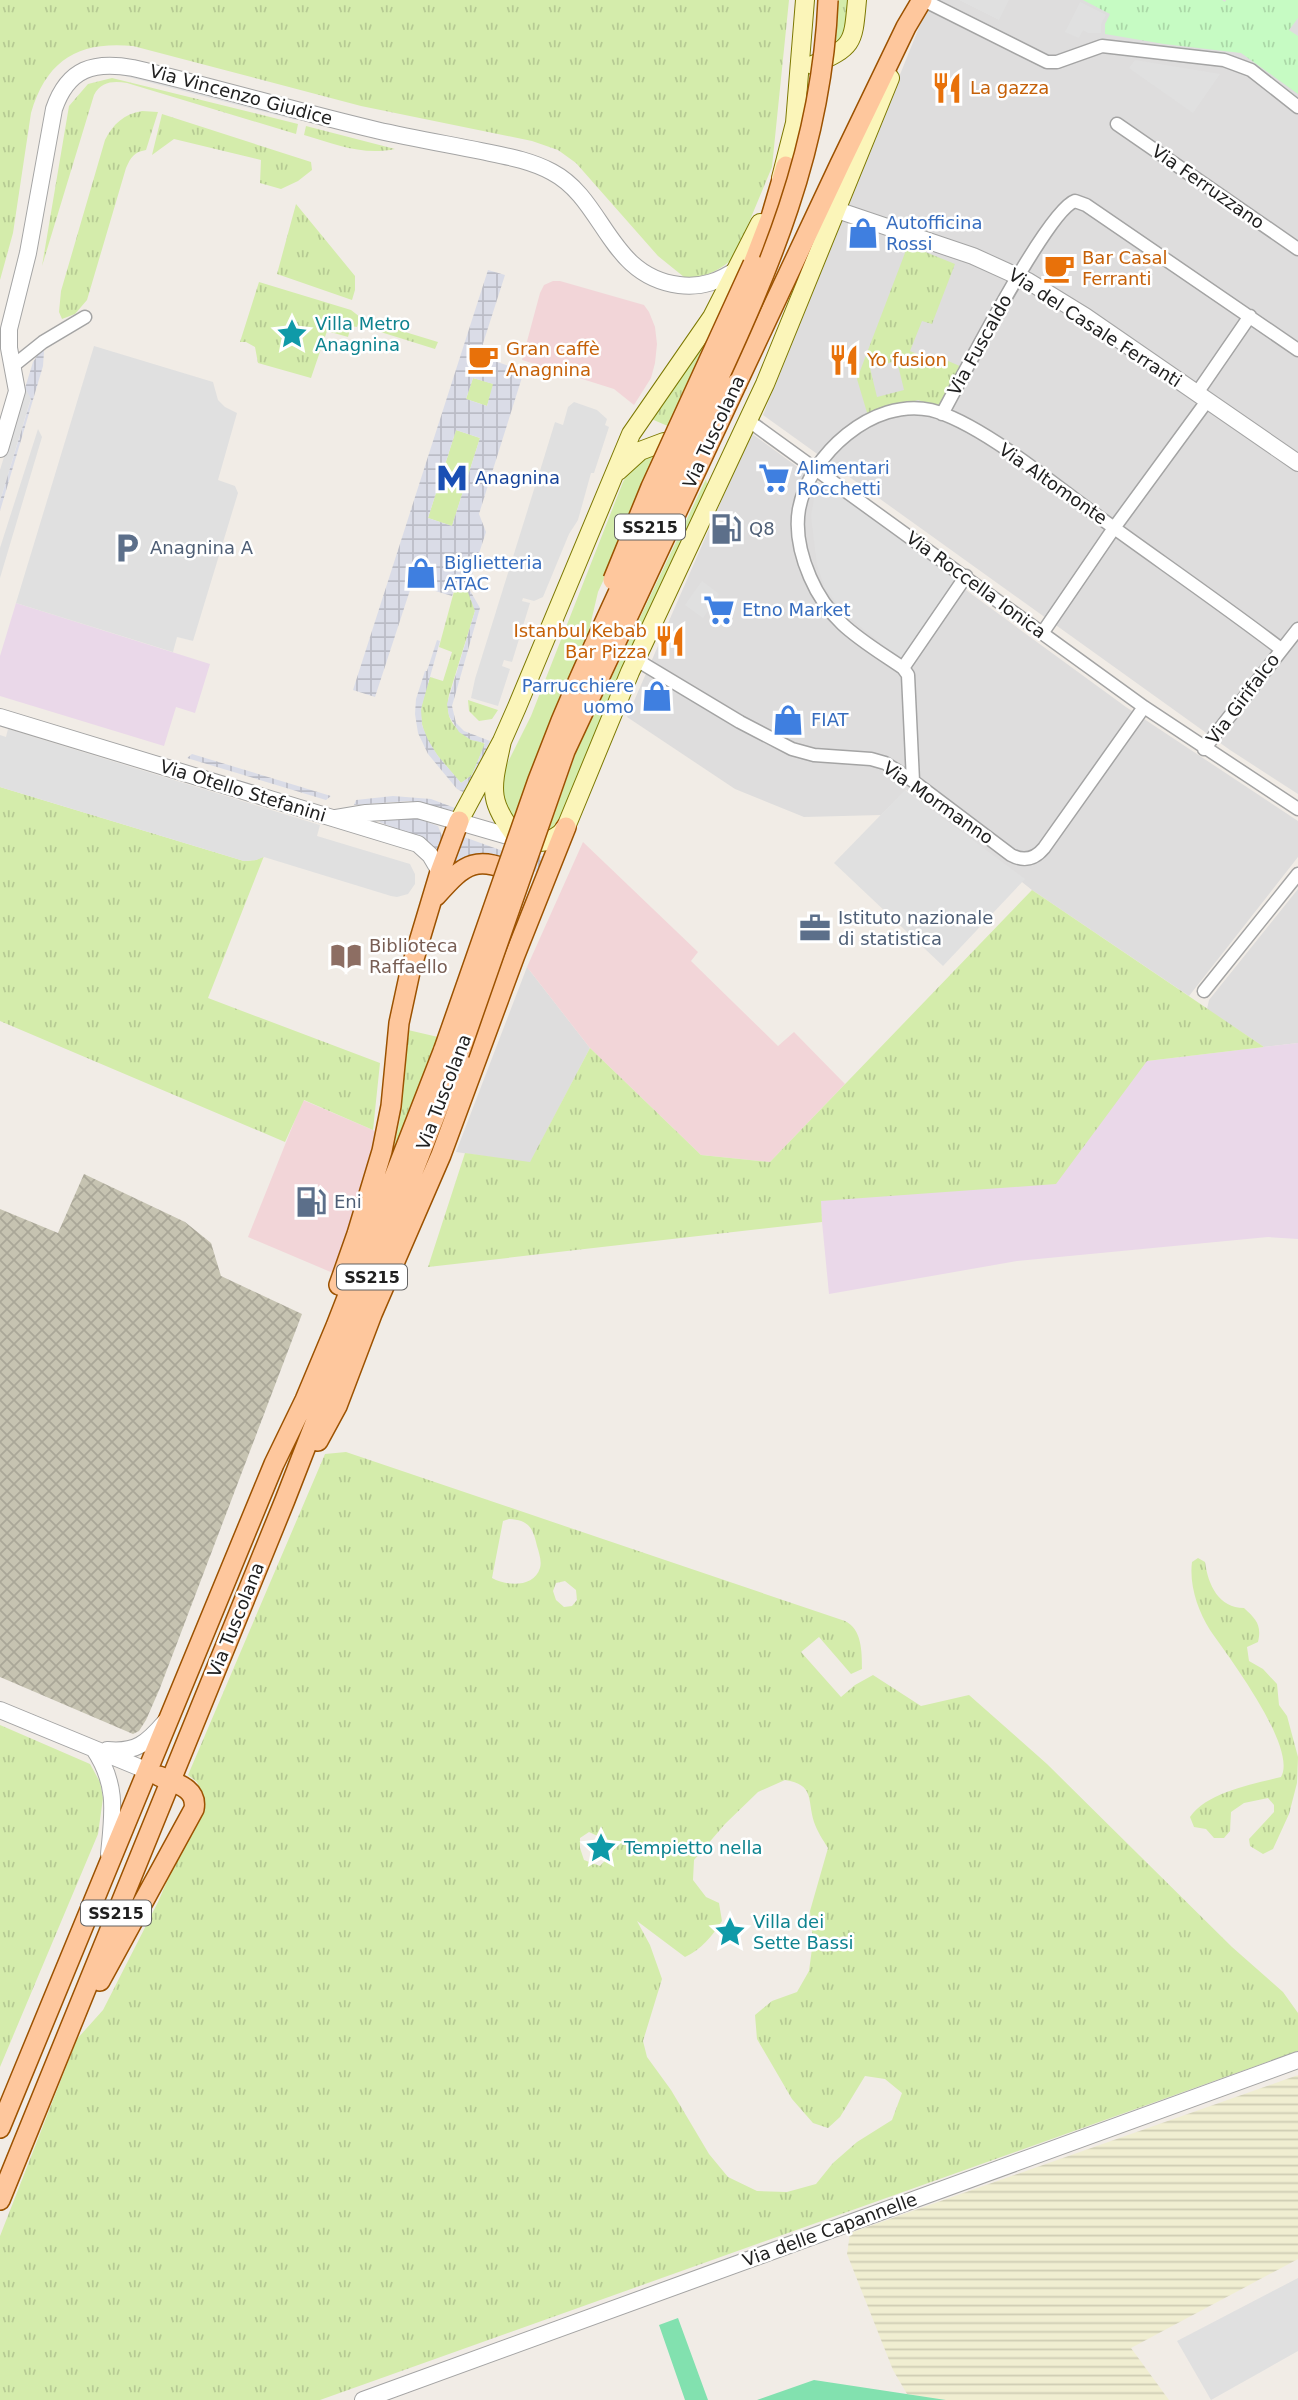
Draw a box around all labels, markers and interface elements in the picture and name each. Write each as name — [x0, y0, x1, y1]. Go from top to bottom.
street label: Via Vincenzo Giudice — [147, 60, 335, 129]
restaurant icon: La gazza — [930, 71, 964, 105]
place label: La gazza — [970, 77, 1049, 98]
street label: Via Ferruzzano — [1148, 140, 1269, 233]
place label: Autofficina Rossi — [886, 212, 983, 254]
shop icon: Autofficina Rossi — [846, 216, 880, 250]
place label: Bar Casal Ferranti — [1082, 247, 1168, 289]
cafe icon: Bar Casal Ferranti — [1042, 251, 1076, 285]
street label: Via del Casale Ferranti — [1005, 264, 1186, 391]
street label: Via Fuscaldo — [943, 291, 1016, 399]
place label: Villa Metro Anagnina — [315, 313, 410, 355]
place icon: Villa Metro Anagnina — [275, 317, 309, 351]
place label: Gran caffè Anagnina — [506, 338, 600, 380]
cafe icon: Gran caffè Anagnina — [466, 342, 500, 376]
restaurant icon: Yo fusion — [827, 343, 861, 377]
place label: Yo fusion — [866, 349, 947, 370]
street label: Via Tuscolana — [678, 372, 749, 492]
street label: Via Altomonte — [995, 439, 1111, 529]
place label: Alimentari Rocchetti — [797, 457, 890, 499]
metro station icon: Anagnina — [435, 461, 469, 495]
supermarket icon: Alimentari Rocchetti — [757, 461, 791, 495]
place label: Anagnina — [475, 467, 560, 488]
fuel station icon: Q8 — [709, 512, 743, 546]
road number: SS215 — [615, 514, 685, 540]
place label: Q8 — [749, 518, 775, 539]
street label: Via Roccella Ionica — [902, 527, 1050, 642]
parking icon: Anagnina A — [110, 531, 144, 565]
place label: Anagnina A — [150, 537, 254, 558]
place label: Biglietteria ATAC — [444, 552, 542, 594]
shop icon: Biglietteria ATAC — [404, 556, 438, 590]
supermarket icon: Etno Market — [702, 593, 736, 627]
place label: Etno Market — [742, 599, 850, 620]
place label: Istanbul Kebab Bar Pizza — [513, 620, 647, 662]
restaurant icon: Istanbul Kebab Bar Pizza — [653, 624, 687, 658]
street label: Via Girifalco — [1202, 649, 1284, 748]
place label: Parrucchiere uomo — [522, 675, 634, 717]
shop icon: Parrucchiere uomo — [640, 679, 674, 713]
shop icon: FIAT — [771, 703, 805, 737]
place label: FIAT — [811, 709, 850, 730]
street label: Via Otello Stefanini — [158, 755, 329, 826]
street label: Via Mormanno — [879, 757, 997, 848]
place label: Istituto nazionale di statistica — [838, 907, 993, 949]
office icon: Istituto nazionale di statistica — [798, 911, 832, 945]
place label: Biblioteca Raffaello — [369, 935, 458, 977]
library icon: Biblioteca Raffaello — [329, 939, 363, 973]
street label: Via Tuscolana — [412, 1031, 475, 1153]
fuel station icon: Eni — [294, 1185, 328, 1219]
place label: Eni — [334, 1191, 362, 1212]
road number: SS215 — [337, 1264, 407, 1289]
street label: Via Tuscolana — [203, 1559, 268, 1680]
place icon: Tempietto nella — [584, 1831, 618, 1865]
place label: Tempietto nella — [623, 1837, 762, 1858]
road number: SS215 — [81, 1900, 151, 1926]
place label: Villa dei Sette Bassi — [753, 1911, 854, 1953]
place icon: Villa dei Sette Bassi — [713, 1915, 747, 1949]
street label: Via delle Capannelle — [740, 2188, 920, 2271]

